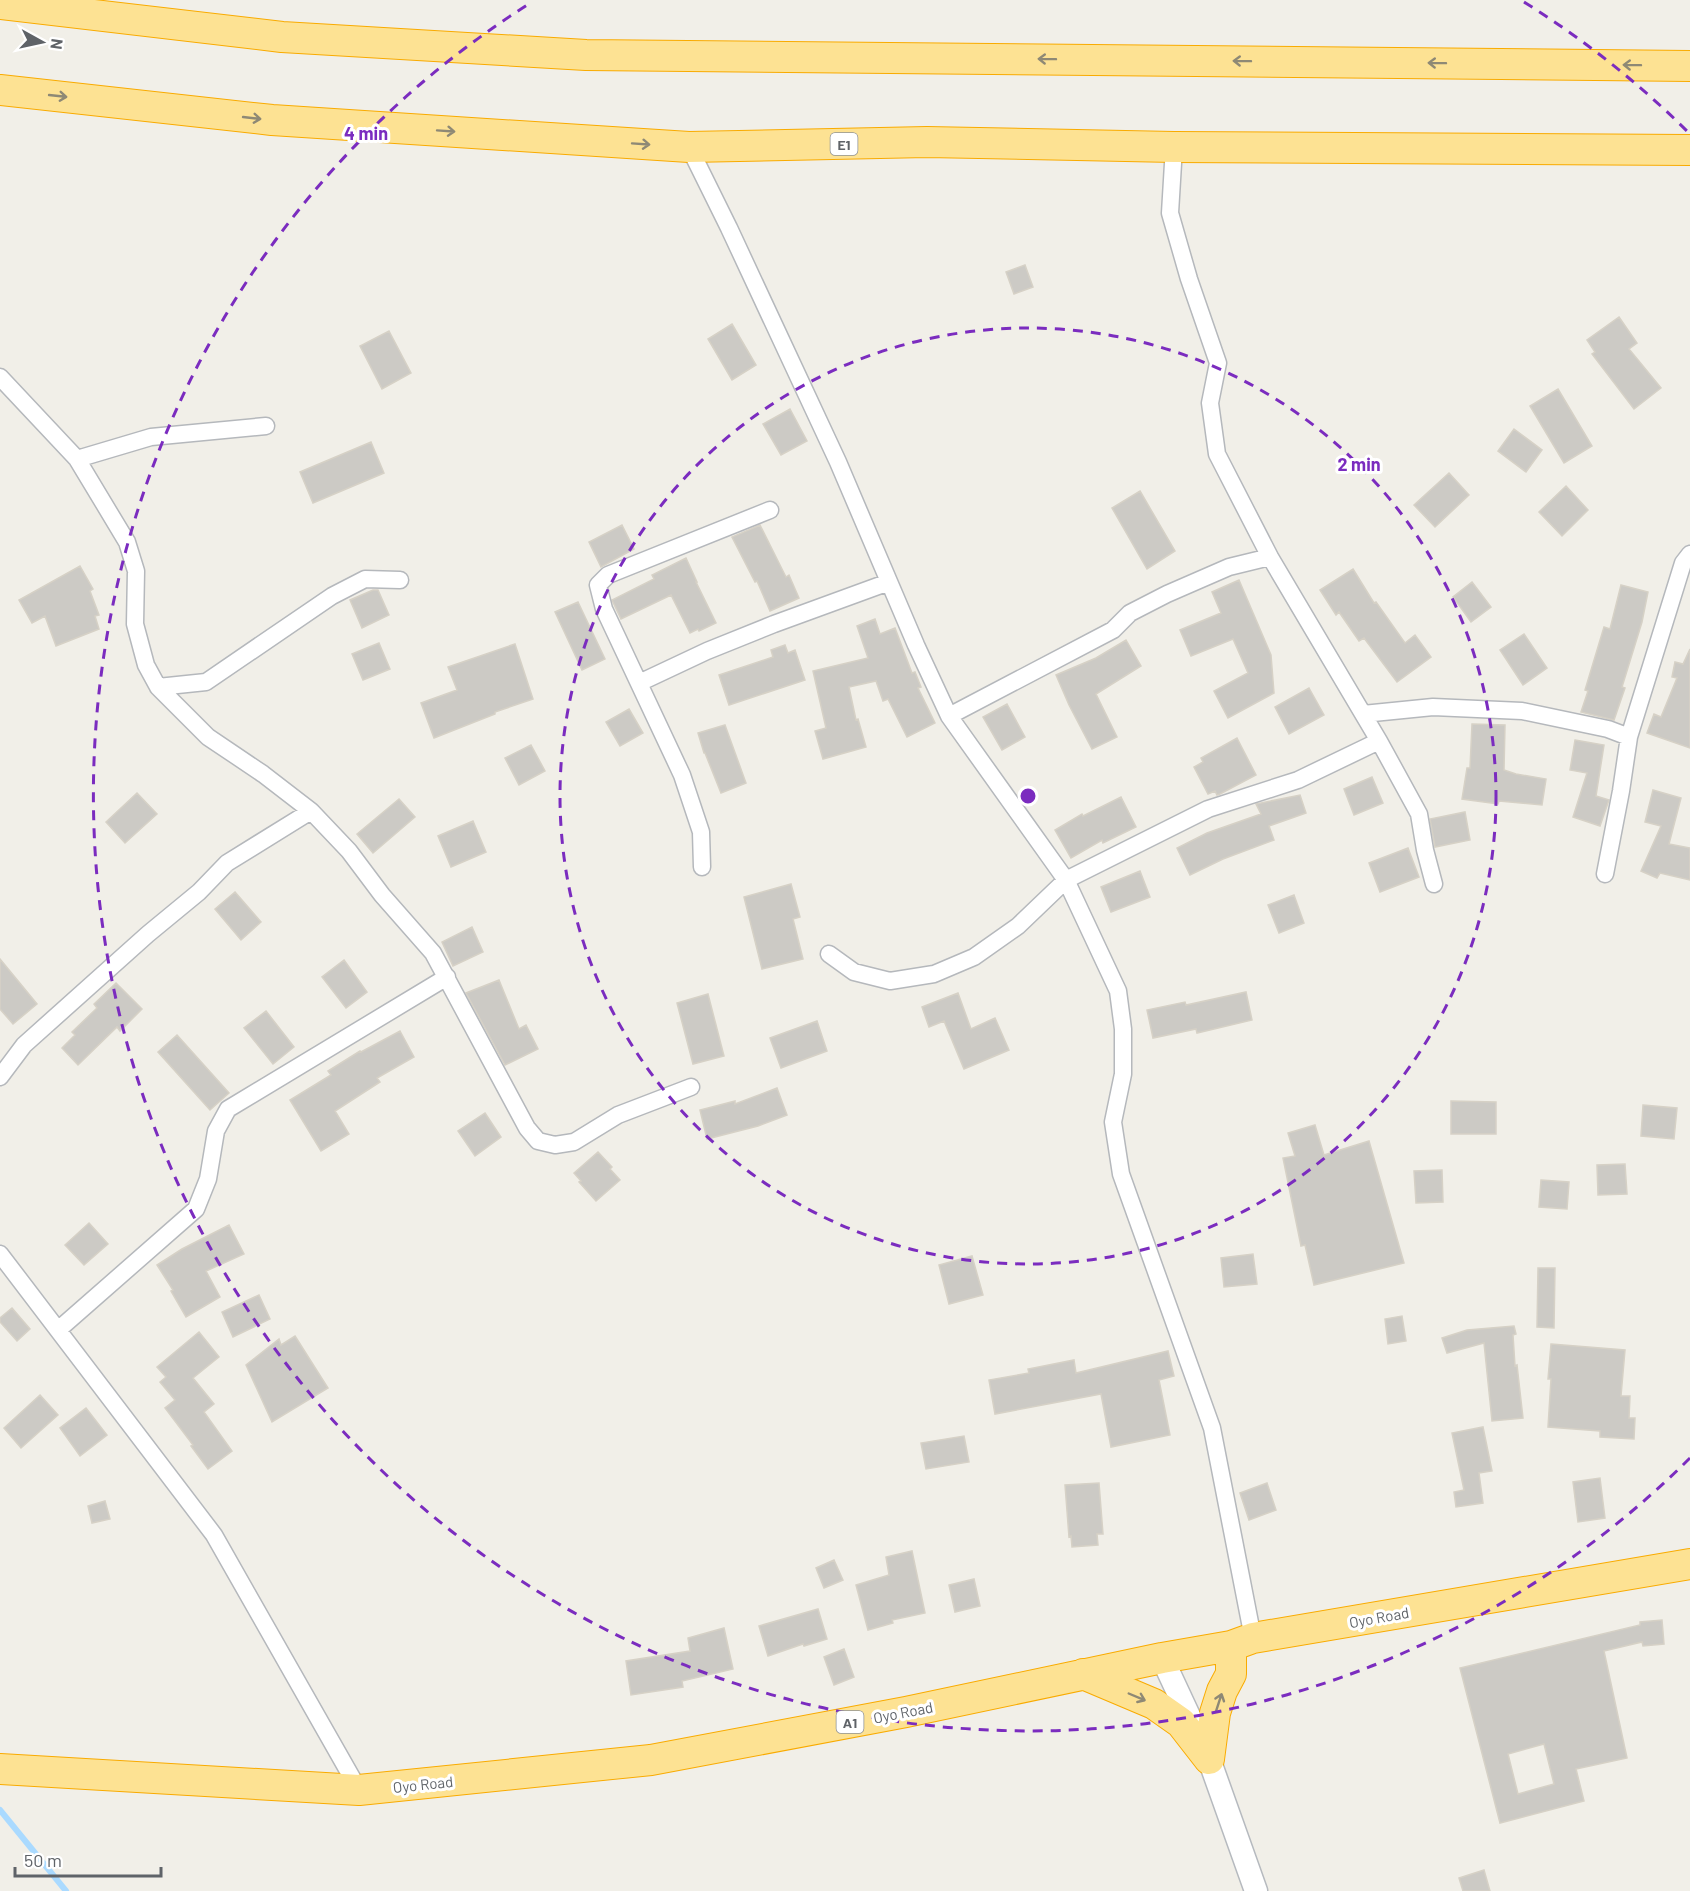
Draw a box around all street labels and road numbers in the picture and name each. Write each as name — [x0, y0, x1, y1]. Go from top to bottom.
road number: E1 — [830, 133, 858, 155]
street label: Oyo Road — [1348, 1603, 1410, 1631]
street label: Oyo Road — [872, 1697, 934, 1727]
road number: A1 — [836, 1711, 864, 1733]
street label: Oyo Road — [392, 1772, 454, 1796]

